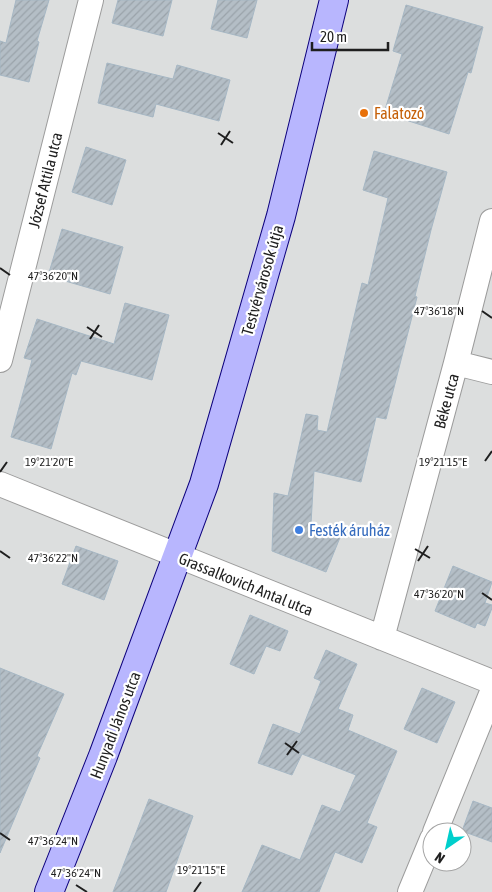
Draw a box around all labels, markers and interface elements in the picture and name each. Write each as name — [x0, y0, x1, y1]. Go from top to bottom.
scale bar — [312, 20, 388, 52]
text: 20 m — [320, 28, 347, 45]
place label: Falatozó — [374, 104, 424, 122]
marker: Falatozó — [358, 107, 370, 119]
street label: József Attila utca — [24, 130, 66, 230]
street label: Testvérvárosok útja — [238, 223, 287, 338]
text: 47°36'20"N — [28, 269, 78, 283]
text: 47°36'18"N — [414, 304, 464, 318]
street label: Béke utca — [430, 371, 462, 431]
text: 19°21'20"E — [25, 455, 73, 469]
text: 19°21'15"E — [419, 455, 467, 469]
place label: Festék áruház — [309, 521, 390, 539]
marker: Festék áruház — [293, 524, 305, 536]
street label: Grassalkovich Antal utca — [176, 549, 316, 619]
text: 47°36'22"N — [28, 551, 78, 565]
text: 47°36'20"N — [414, 587, 464, 601]
street label: Hunyadi János utca — [86, 669, 145, 781]
north arrow — [422, 822, 472, 872]
text: 47°36'24"N — [28, 834, 78, 848]
text: N — [432, 849, 448, 867]
text: 19°21'15"E — [177, 863, 225, 877]
text: 47°36'24"N — [51, 866, 101, 880]

